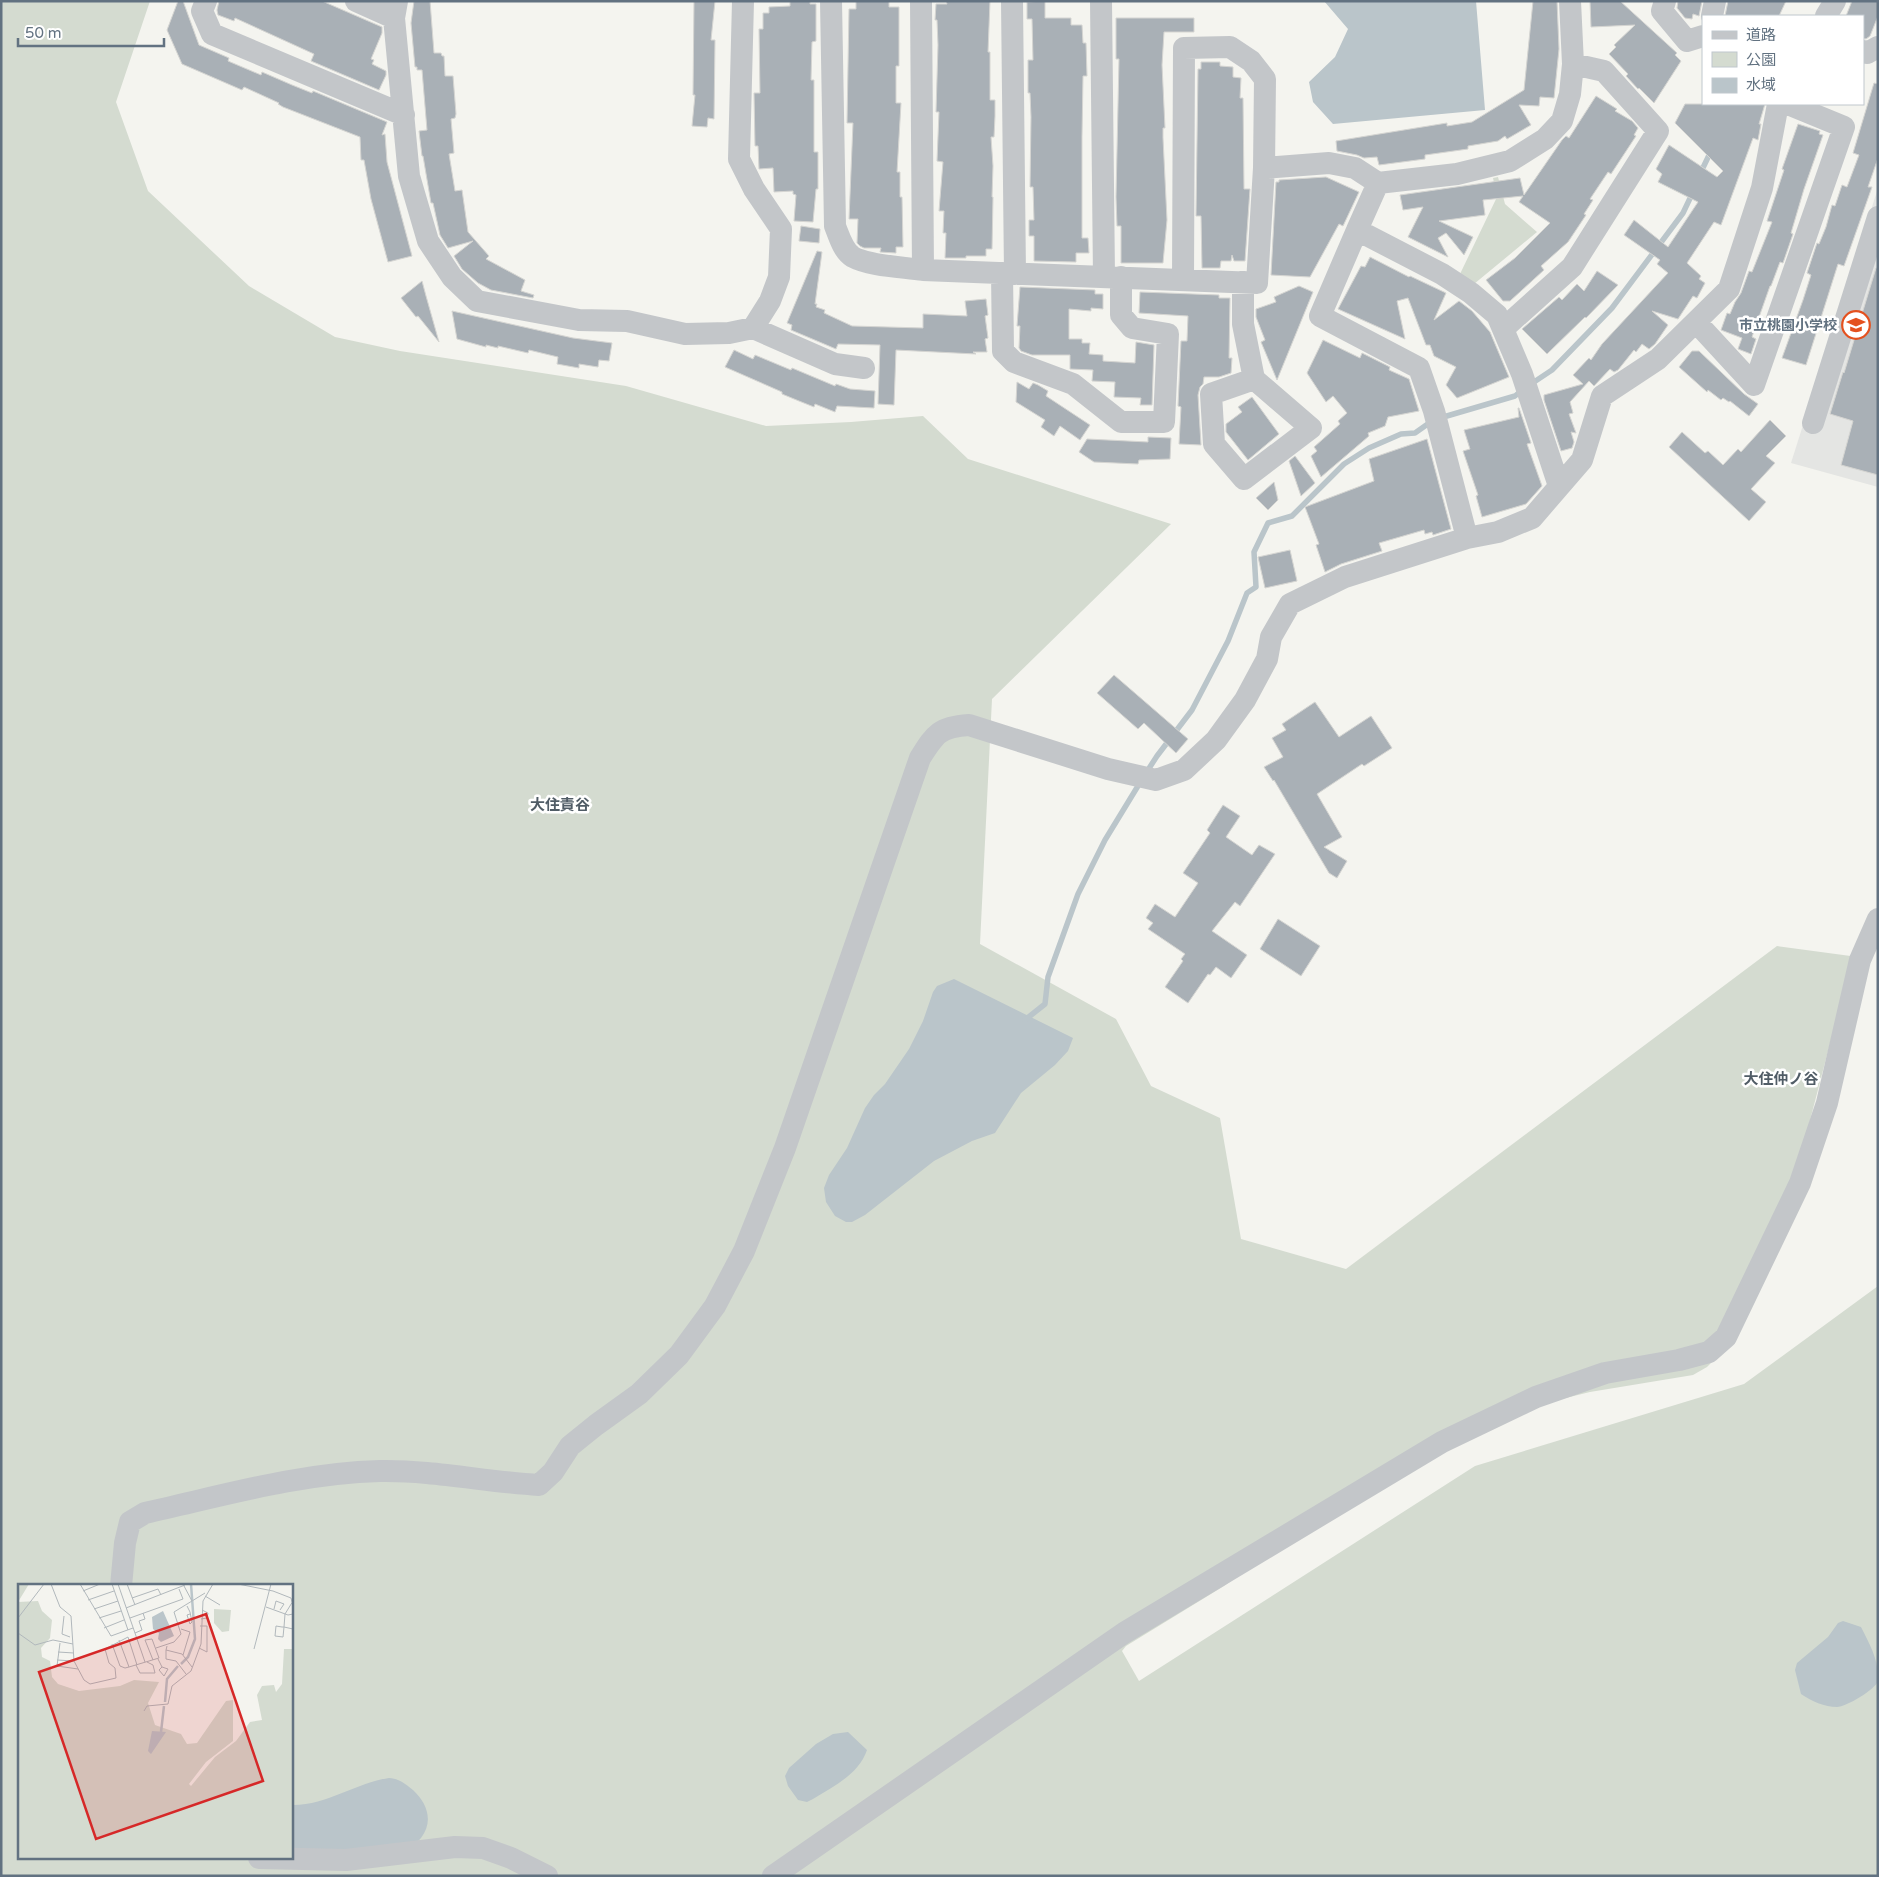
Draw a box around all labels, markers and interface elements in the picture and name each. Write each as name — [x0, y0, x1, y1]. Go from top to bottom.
scale bar — [18, 15, 164, 47]
legend — [1702, 15, 1864, 105]
text: 50 m — [25, 24, 62, 42]
text: 道路 — [1746, 26, 1776, 44]
text: 公園 — [1746, 51, 1776, 69]
text: 水域 — [1746, 76, 1776, 94]
school or university icon: 市立桃園小学校 — [1841, 310, 1871, 340]
place label: 市立桃園小学校 — [1739, 317, 1837, 334]
district label: 大住責谷 — [530, 796, 590, 814]
district label: 大住仲ノ谷 — [1743, 1070, 1819, 1088]
inset map — [18, 1584, 292, 1860]

